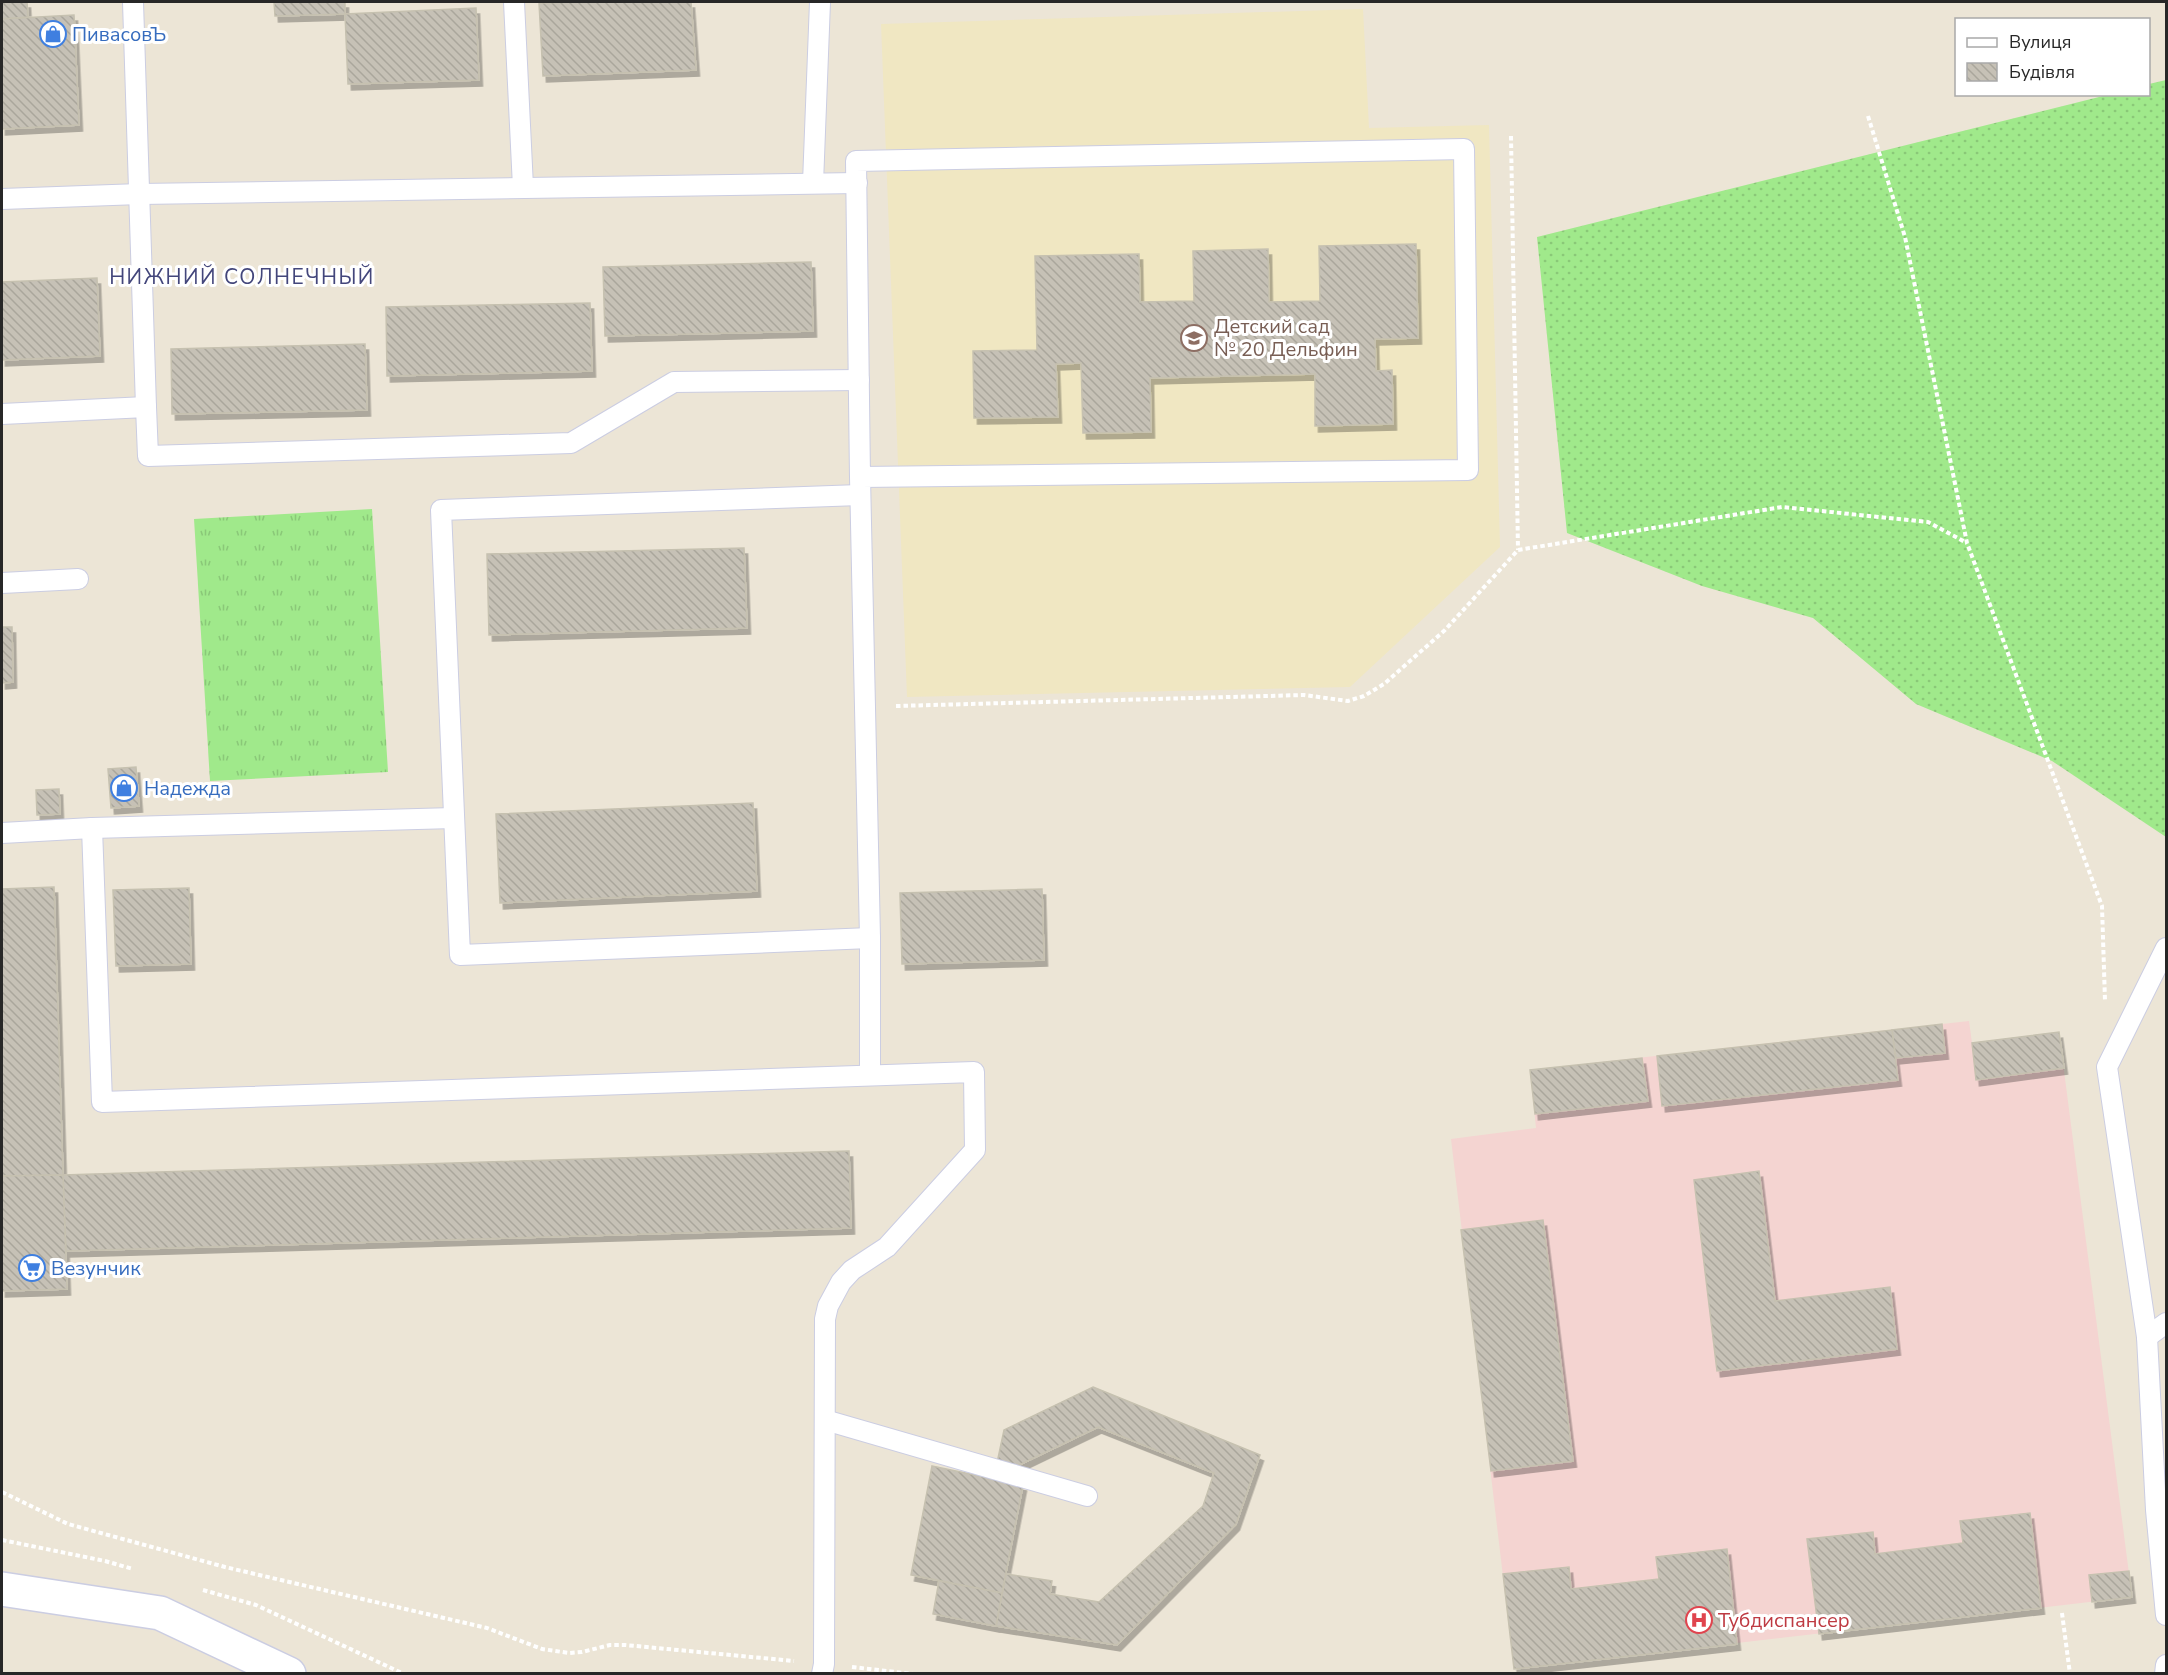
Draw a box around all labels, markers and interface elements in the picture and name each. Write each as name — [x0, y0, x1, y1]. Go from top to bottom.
legend — [1955, 18, 2150, 96]
shop icon: ПивасовЪ — [38, 19, 68, 49]
place label: ПивасовЪ — [72, 21, 166, 48]
text: Вулиця — [2009, 30, 2071, 54]
text: Будівля — [2009, 60, 2075, 84]
district label: НИЖНИЙ СОЛНЕЧНЫЙ — [109, 263, 375, 291]
place label: Детский сад № 20 Дельфин — [1214, 313, 1358, 363]
school or university icon: Детский сад № 20 Дельфин — [1179, 323, 1209, 353]
shop icon: Надежда — [109, 773, 139, 803]
place label: Надежда — [144, 775, 231, 802]
supermarket icon: Везунчик — [17, 1253, 47, 1283]
place label: Везунчик — [51, 1255, 141, 1282]
hospital icon: Тубдиспансер — [1684, 1605, 1714, 1635]
place label: Тубдиспансер — [1718, 1607, 1850, 1634]

